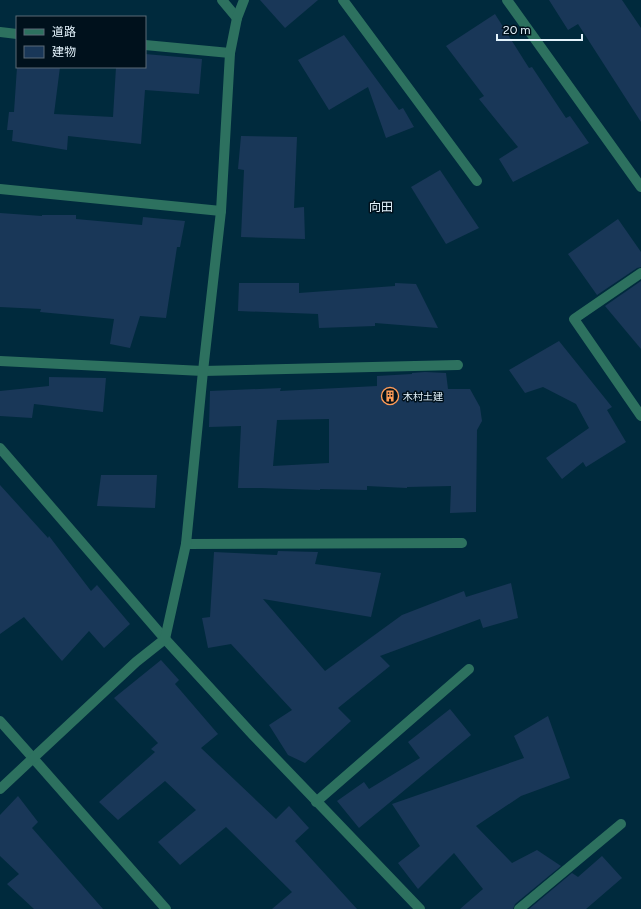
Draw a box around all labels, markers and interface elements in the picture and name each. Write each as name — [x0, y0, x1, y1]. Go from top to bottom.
legend — [16, 16, 146, 68]
scale bar — [497, 16, 582, 42]
text: 20 m — [503, 23, 531, 37]
text: 道路 — [52, 25, 76, 39]
text: 建物 — [52, 45, 76, 59]
district label: 向田 — [369, 200, 393, 214]
building icon: 木村土建 — [380, 386, 400, 406]
place label: 木村土建 — [403, 390, 443, 403]

